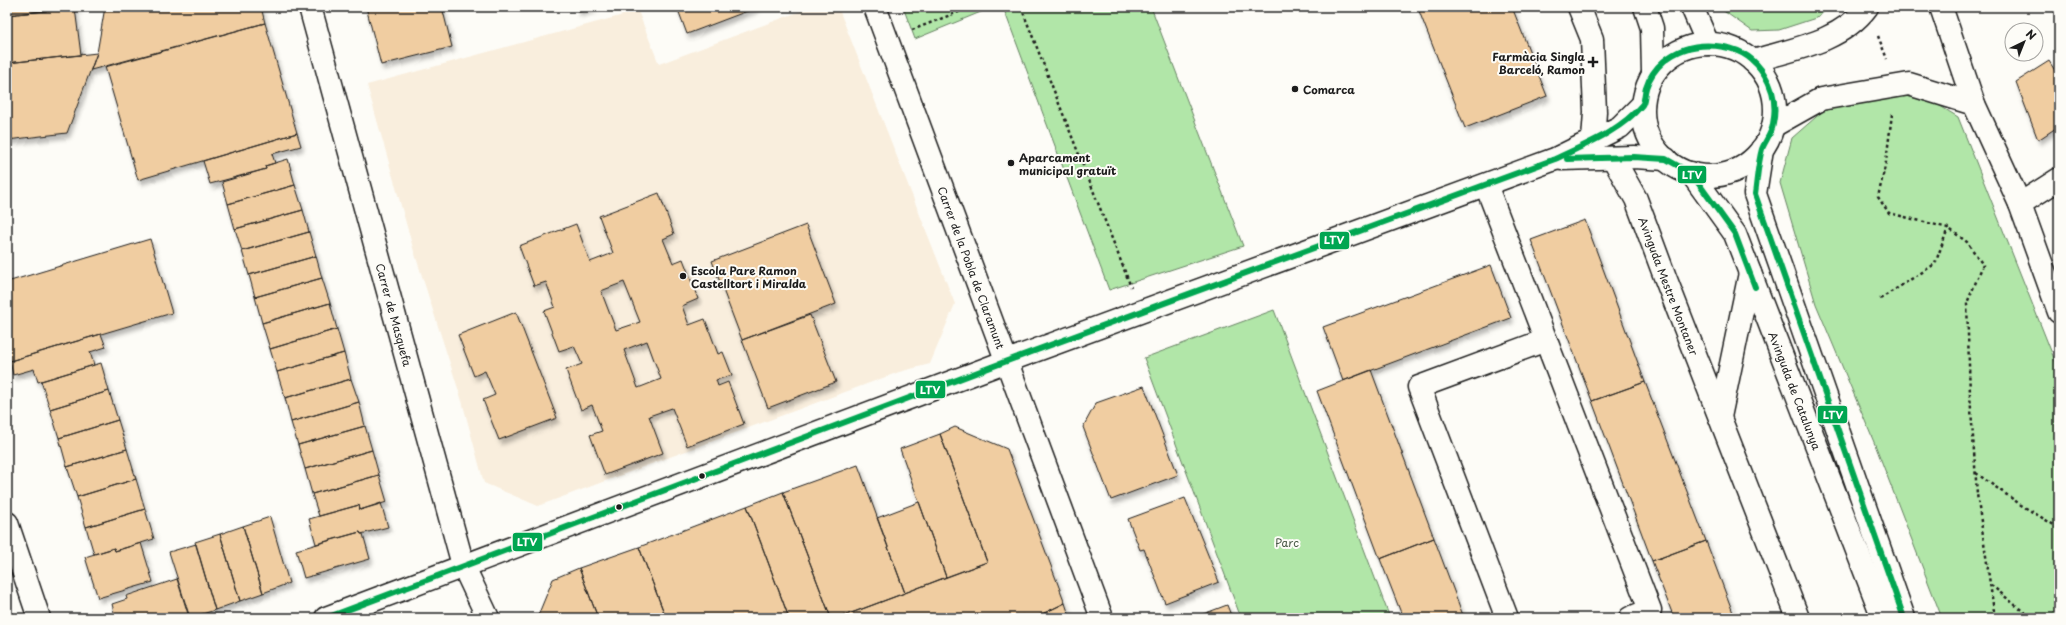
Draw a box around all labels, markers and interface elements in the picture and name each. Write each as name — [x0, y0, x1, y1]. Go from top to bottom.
north arrow — [2004, 22, 2044, 62]
text: N — [2022, 25, 2040, 44]
place label: Farmàcia Singla Barceló, Ramon — [1492, 48, 1586, 78]
marker: Farmàcia Singla Barceló, Ramon — [1588, 57, 1598, 67]
place label: Comarca — [1303, 81, 1355, 98]
marker: Comarca — [1290, 84, 1300, 94]
place label: Aparcament municipal gratuït — [1019, 149, 1116, 179]
marker: Aparcament municipal gratuït — [1006, 158, 1016, 168]
line badge: LTV — [1677, 165, 1707, 184]
text: LTV — [1682, 166, 1702, 183]
street label: Carrer de la Pobla de Claramunt — [934, 184, 1010, 352]
street label: Avinguda Mestre Montaner — [1635, 214, 1704, 359]
line badge: LTV — [1319, 231, 1350, 250]
text: LTV — [1324, 231, 1344, 248]
street label: Carrer de Masquefa — [372, 261, 417, 368]
place label: Escola Pare Ramon Castelltort i Miralda — [691, 262, 807, 292]
marker: Escola Pare Ramon Castelltort i Miralda — [678, 271, 688, 281]
street label: Avinguda de Catalunya — [1765, 329, 1826, 452]
line badge: LTV — [915, 380, 946, 399]
text: LTV — [920, 381, 940, 398]
line badge: LTV — [1817, 405, 1848, 424]
text: LTV — [1823, 406, 1843, 423]
unlabelled marker — [697, 471, 707, 481]
unlabelled marker — [614, 502, 624, 512]
line badge: LTV — [512, 532, 543, 552]
text: LTV — [517, 533, 537, 550]
park label: Parc — [1275, 534, 1299, 551]

